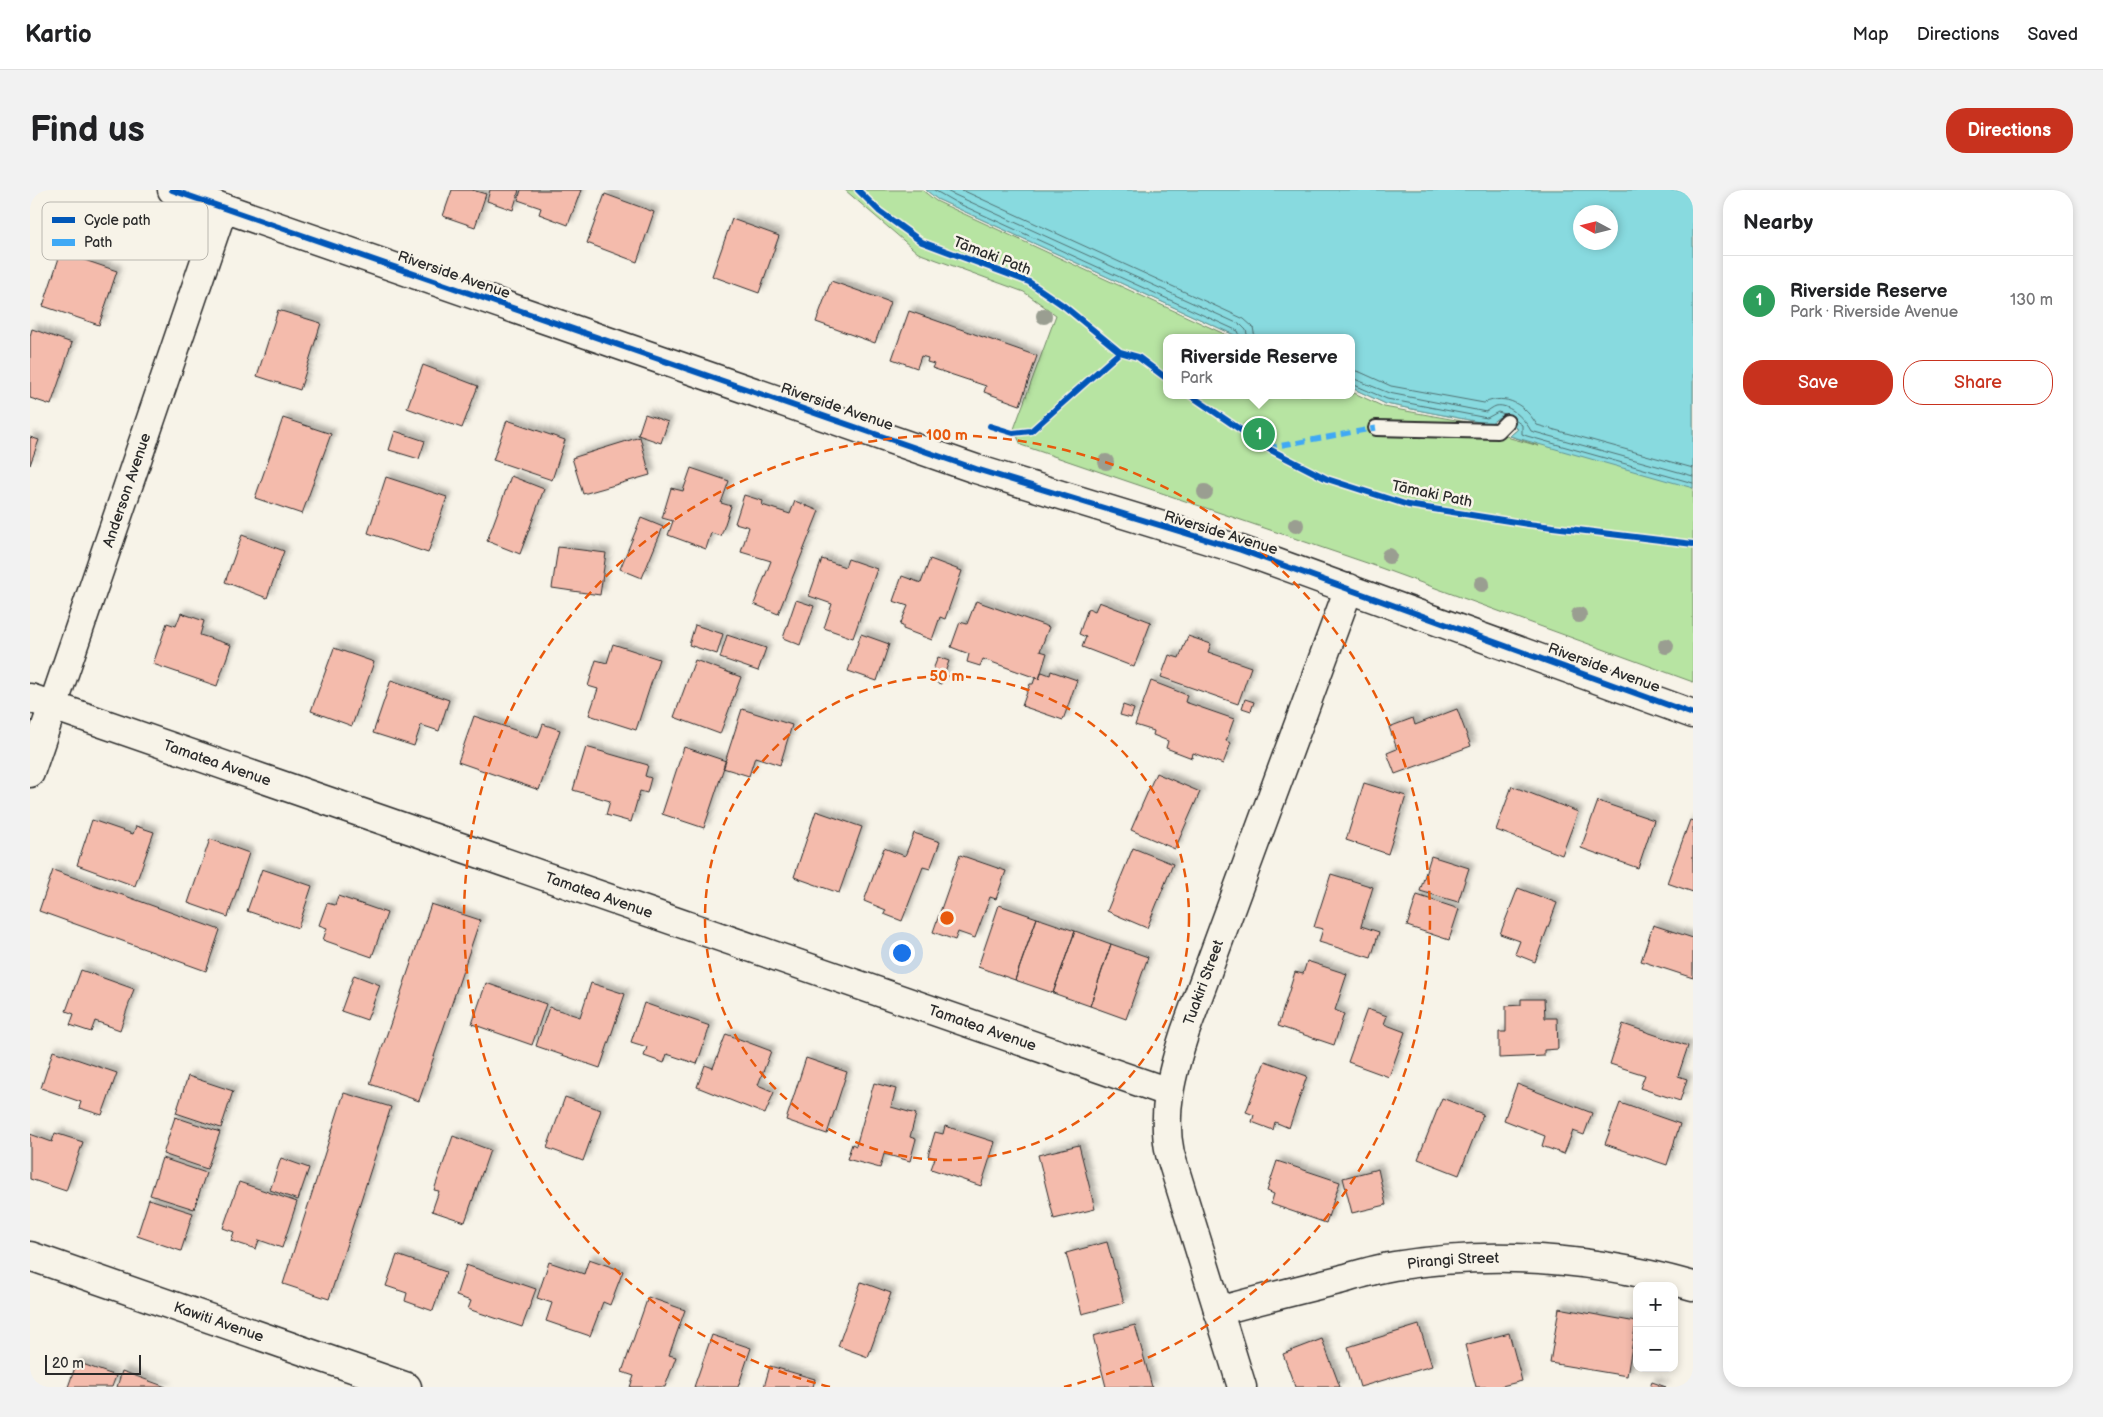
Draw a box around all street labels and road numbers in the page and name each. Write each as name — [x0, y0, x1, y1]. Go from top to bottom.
street label: Tāmaki Path — [950, 232, 1034, 280]
street label: Riverside Avenue — [395, 247, 513, 303]
street label: Riverside Avenue — [778, 379, 896, 435]
street label: Anderson Avenue — [98, 430, 155, 550]
street label: Tāmaki Path — [1390, 476, 1474, 512]
street label: Riverside Avenue — [1162, 507, 1280, 559]
street label: Riverside Avenue — [1545, 639, 1663, 697]
street label: Tamatea Avenue — [161, 735, 274, 790]
street label: Tamatea Avenue — [542, 868, 655, 922]
street label: Tuakiri Street — [1179, 937, 1228, 1028]
street label: Tamatea Avenue — [926, 1000, 1039, 1055]
street label: Pirangi Street — [1406, 1248, 1499, 1273]
street label: Kawiti Avenue — [171, 1297, 267, 1346]

